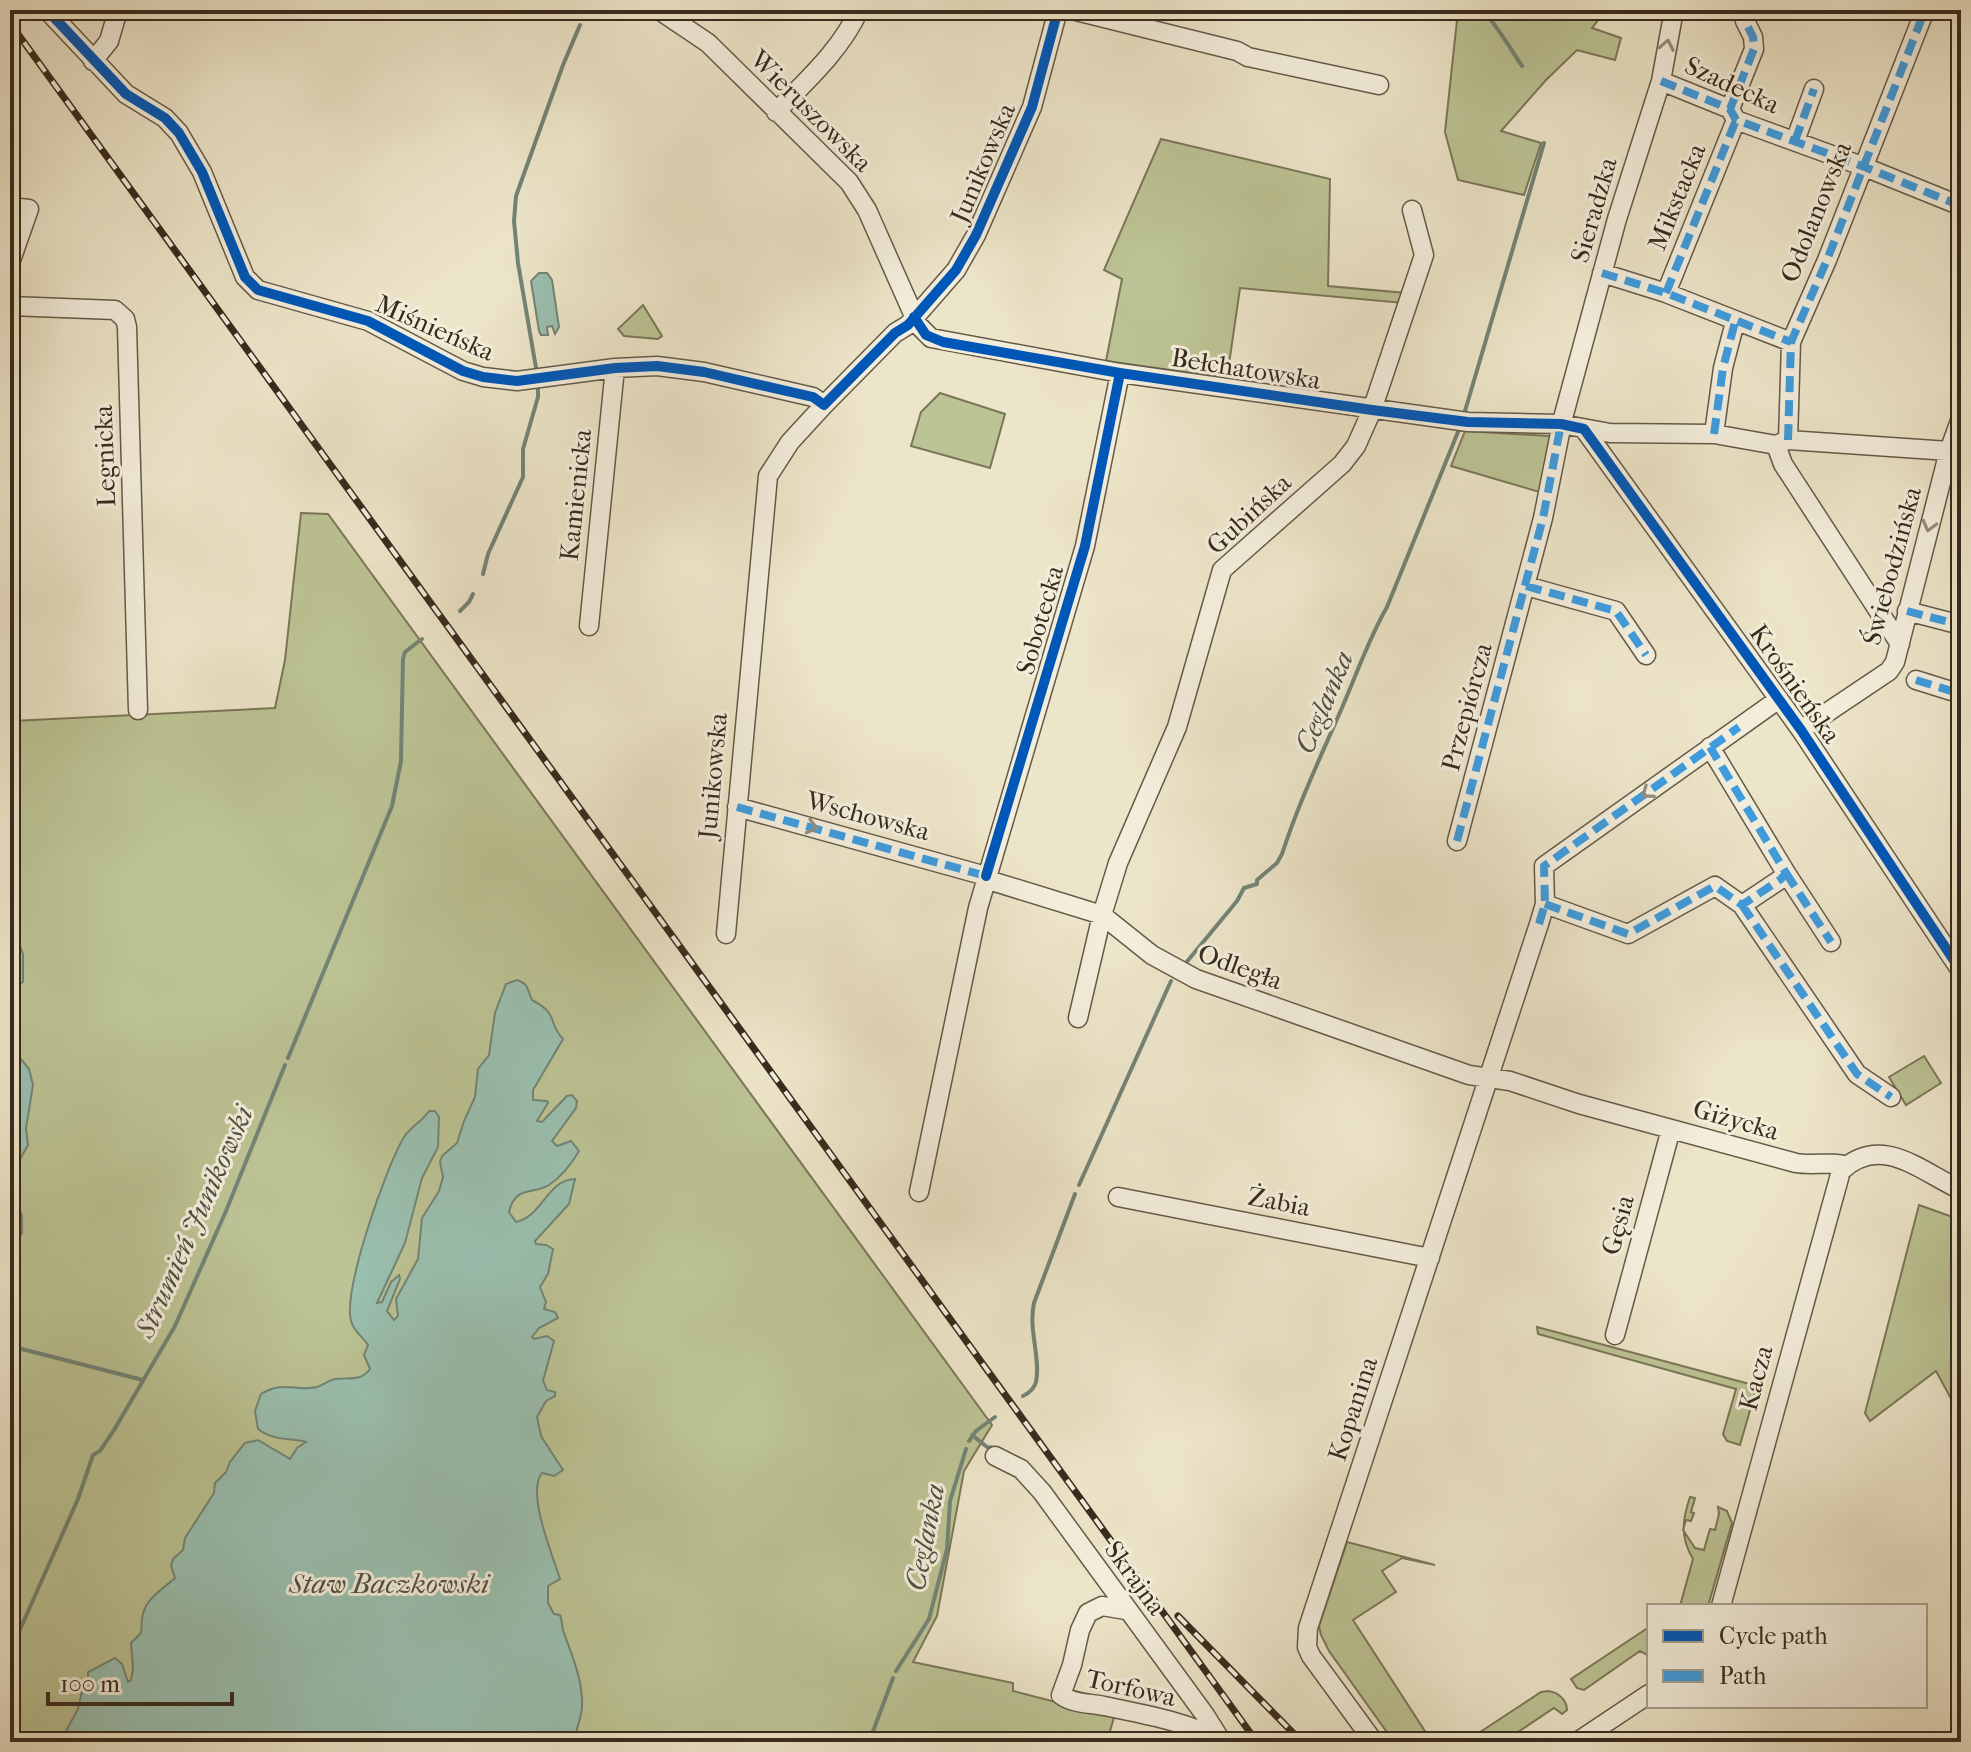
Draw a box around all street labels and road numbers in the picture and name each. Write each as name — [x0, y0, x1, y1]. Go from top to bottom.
street label: Wieruszowska — [743, 43, 879, 179]
street label: Szadecka — [1680, 50, 1785, 121]
street label: Junikowska — [943, 98, 1022, 229]
street label: Odolanowska — [1774, 136, 1859, 287]
street label: Mikstacka — [1642, 138, 1713, 255]
street label: Sieradzka — [1564, 153, 1624, 266]
street label: Miśnieńska — [371, 288, 500, 368]
street label: Bełchatowska — [1169, 342, 1324, 396]
street label: Legnicka — [88, 404, 122, 508]
street label: Kamienicka — [554, 427, 598, 563]
street label: Gubińska — [1200, 466, 1298, 561]
street label: Świebodzińska — [1855, 482, 1928, 649]
street label: Sobotecka — [1010, 561, 1071, 678]
street label: Krośnieńska — [1743, 619, 1848, 750]
street label: Przepiórcza — [1435, 639, 1499, 775]
street label: Junikowska — [692, 711, 734, 842]
street label: Wschowska — [802, 784, 934, 848]
street label: Odległa — [1193, 937, 1287, 997]
street label: Giżycka — [1690, 1093, 1783, 1147]
street label: Żabia — [1245, 1180, 1314, 1223]
street label: Gęsia — [1595, 1191, 1642, 1259]
street label: Kacza — [1732, 1341, 1780, 1414]
street label: Kopanina — [1322, 1352, 1385, 1465]
street label: Skrajna — [1098, 1535, 1173, 1622]
street label: Torfowa — [1083, 1663, 1180, 1714]

